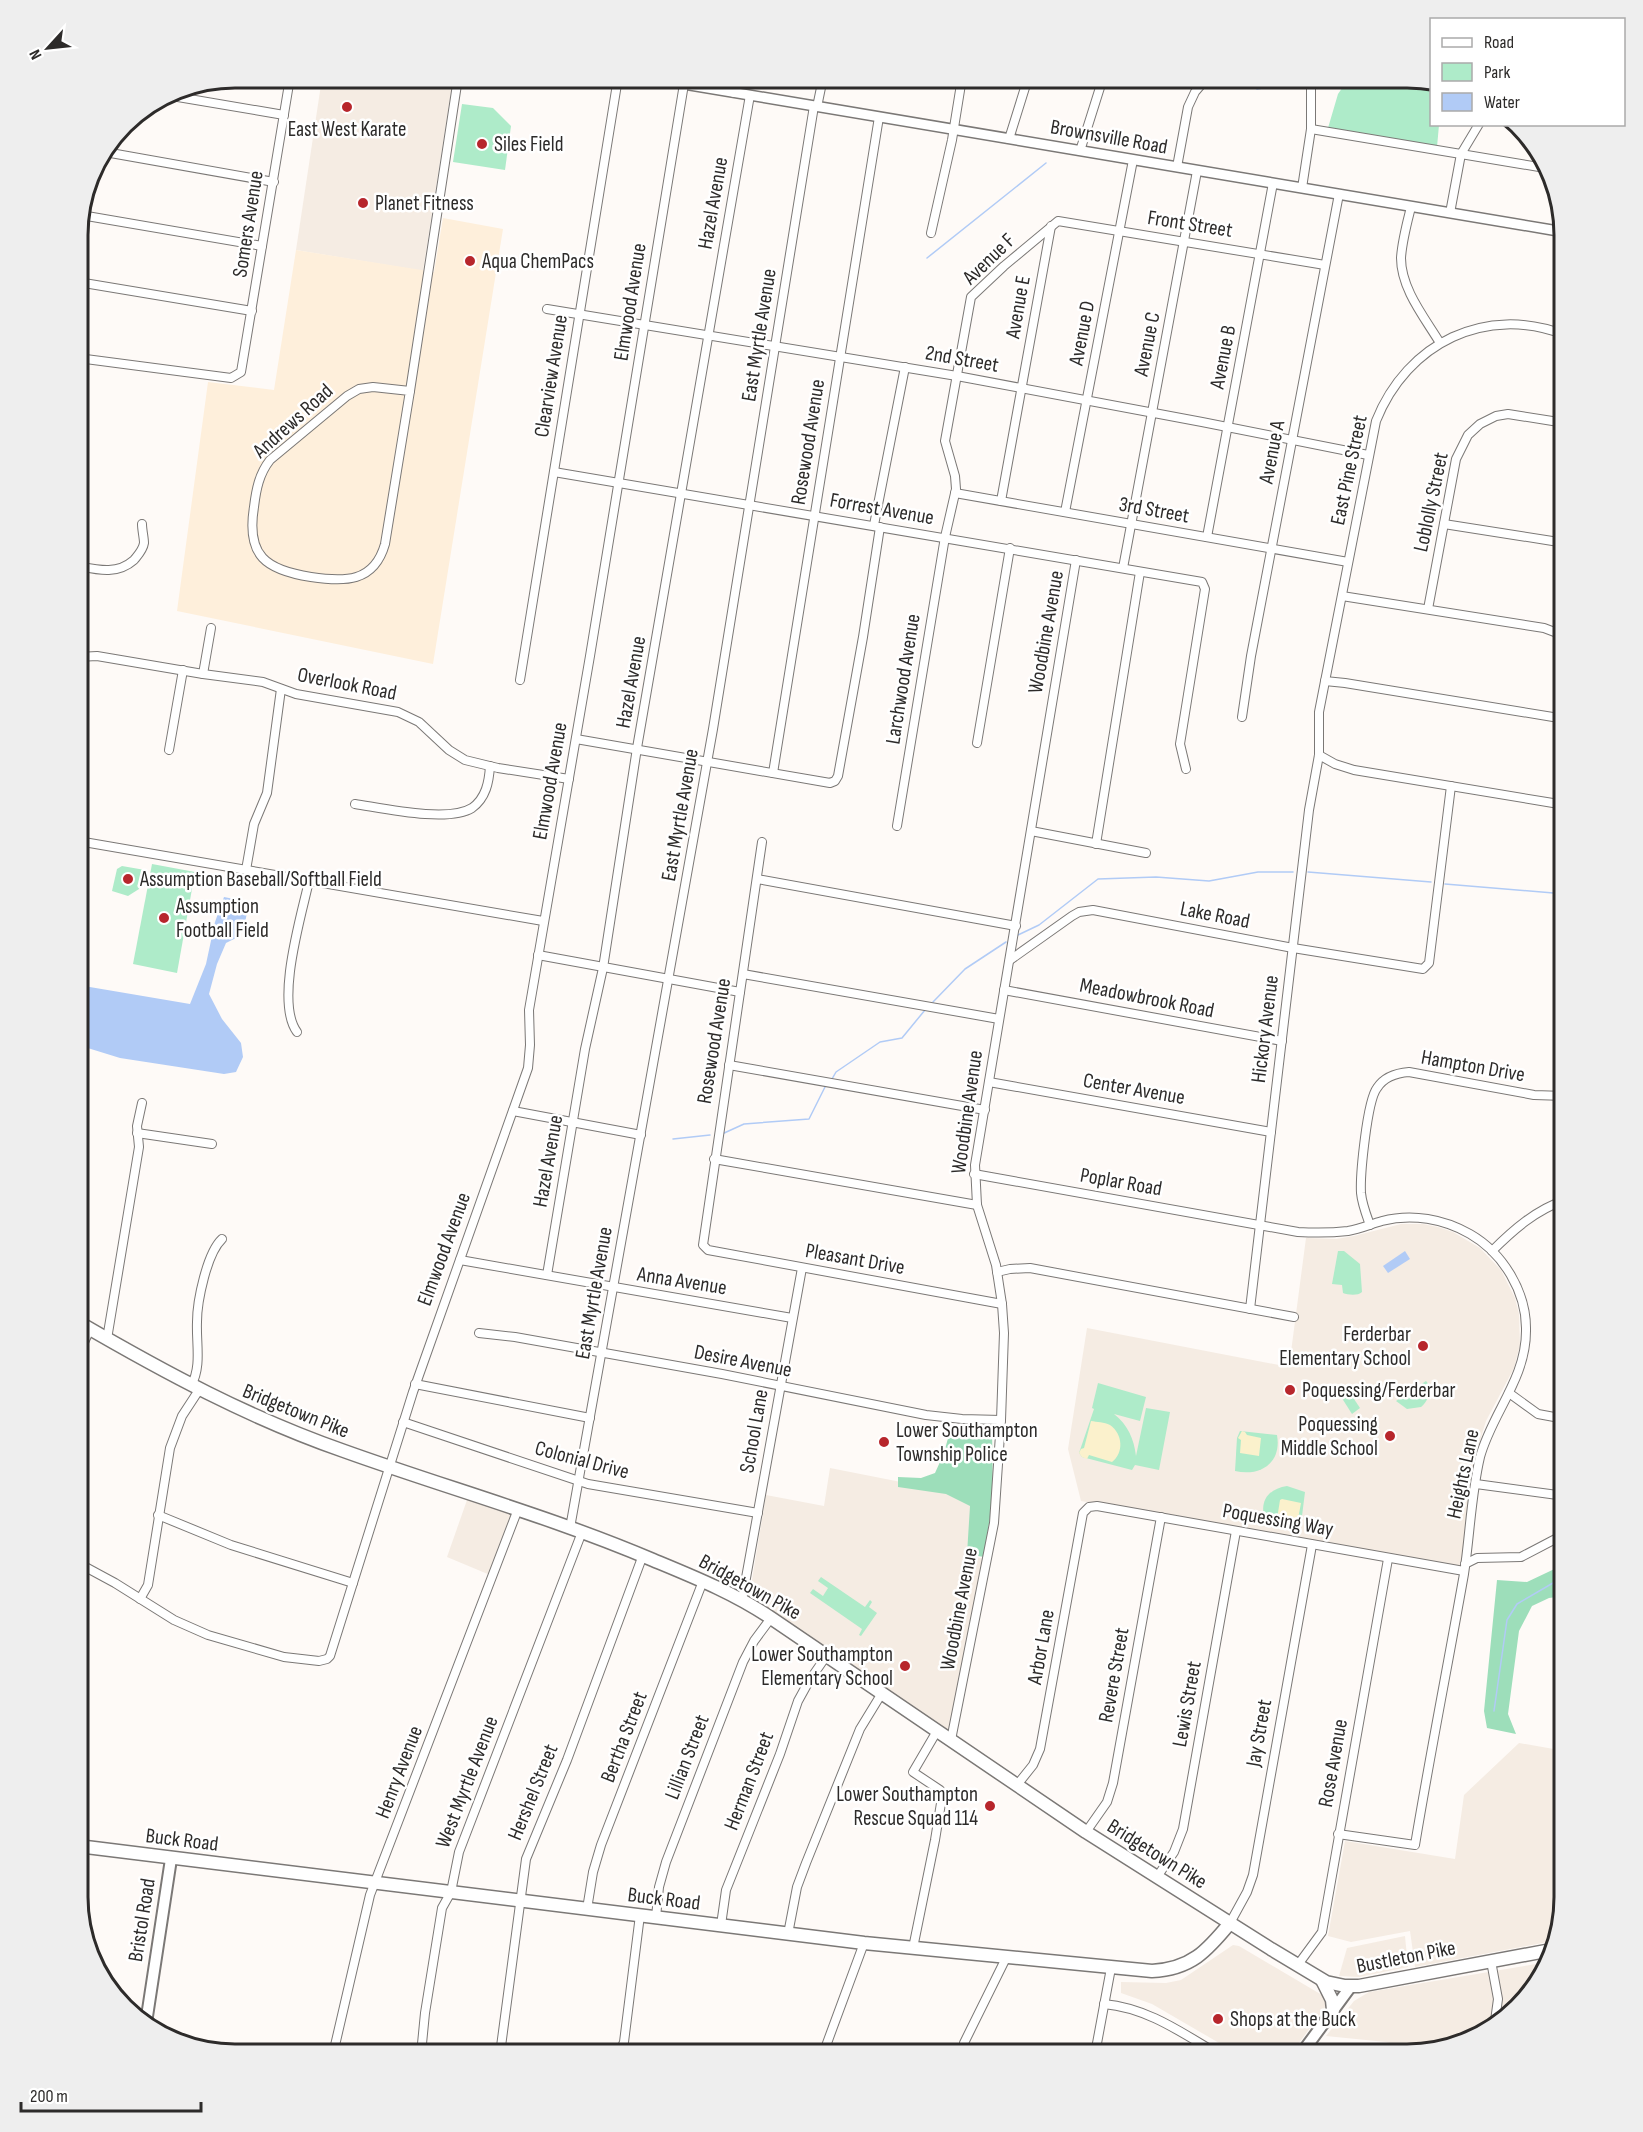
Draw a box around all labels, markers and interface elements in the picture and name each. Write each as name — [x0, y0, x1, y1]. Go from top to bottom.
north arrow — [18, 18, 78, 78]
legend — [1430, 18, 1625, 126]
text: Road — [1484, 32, 1514, 53]
text: N — [26, 46, 46, 62]
text: Park — [1484, 62, 1510, 83]
text: Water — [1484, 92, 1520, 113]
marker: East West Karate — [340, 100, 354, 114]
street label: Brownsville Road — [1048, 114, 1170, 160]
place label: East West Karate — [288, 117, 406, 142]
place label: Siles Field — [494, 132, 563, 157]
marker: Siles Field — [475, 137, 489, 151]
street label: Hazel Avenue — [693, 155, 733, 251]
street label: Somers Avenue — [227, 169, 269, 279]
place label: Planet Fitness — [375, 191, 474, 216]
marker: Planet Fitness — [356, 196, 370, 210]
street label: Front Street — [1146, 205, 1234, 243]
street label: Avenue F — [957, 228, 1020, 291]
street label: Elmwood Avenue — [608, 241, 652, 363]
place label: Aqua ChemPacs — [481, 249, 594, 274]
marker: Aqua ChemPacs — [463, 254, 477, 268]
street label: East Myrtle Avenue — [736, 267, 782, 403]
street label: Avenue E — [1000, 274, 1036, 341]
street label: Avenue D — [1063, 299, 1100, 368]
street label: Avenue C — [1128, 310, 1165, 379]
street label: Clearview Avenue — [529, 313, 573, 439]
street label: Avenue B — [1204, 323, 1241, 392]
street label: 2nd Street — [923, 340, 1001, 378]
street label: Rosewood Avenue — [786, 377, 830, 507]
street label: Andrews Road — [247, 379, 338, 464]
street label: East Pine Street — [1325, 413, 1373, 527]
street label: Avenue A — [1253, 417, 1291, 487]
street label: Loblolly Street — [1408, 450, 1454, 554]
street label: Forrest Avenue — [828, 488, 936, 530]
street label: 3rd Street — [1117, 492, 1191, 528]
street label: Woodbine Avenue — [1023, 569, 1069, 695]
street label: Larchwood Avenue — [880, 612, 926, 746]
street label: Hazel Avenue — [611, 634, 651, 730]
street label: Overlook Road — [295, 662, 399, 706]
street label: Elmwood Avenue — [527, 720, 573, 842]
street label: East Myrtle Avenue — [656, 747, 704, 883]
place label: Assumption Baseball/Softball Field — [139, 867, 382, 892]
marker: Assumption Baseball/Softball Field — [121, 872, 135, 886]
place label: Assumption Football Field — [175, 894, 269, 943]
street label: Lake Road — [1178, 896, 1252, 934]
marker: Assumption Football Field — [157, 911, 171, 925]
street label: Meadowbrook Road — [1078, 973, 1216, 1023]
street label: Hickory Avenue — [1246, 974, 1284, 1084]
street label: Rosewood Avenue — [692, 976, 736, 1106]
street label: Hampton Drive — [1419, 1045, 1527, 1087]
street label: Woodbine Avenue — [946, 1049, 988, 1175]
street label: Center Avenue — [1081, 1068, 1187, 1110]
street label: Hazel Avenue — [528, 1113, 568, 1209]
street label: Poplar Road — [1078, 1163, 1164, 1201]
street label: Elmwood Avenue — [412, 1189, 476, 1309]
street label: East Myrtle Avenue — [570, 1225, 618, 1361]
street label: Pleasant Drive — [803, 1238, 907, 1280]
street label: Anna Avenue — [635, 1261, 728, 1300]
place label: Ferderbar Elementary School — [1279, 1322, 1411, 1371]
street label: Desire Avenue — [692, 1339, 794, 1383]
marker: Ferderbar Elementary School — [1416, 1339, 1430, 1353]
street label: Bridgetown Pike — [239, 1378, 353, 1444]
place label: Poquessing/Ferderbar — [1302, 1378, 1456, 1403]
marker: Poquessing/Ferderbar — [1283, 1383, 1297, 1397]
street label: School Lane — [734, 1387, 774, 1475]
place label: Poquessing Middle School — [1281, 1412, 1378, 1461]
place label: Lower Southampton Township Police — [896, 1418, 1038, 1467]
street label: Heights Lane — [1441, 1427, 1485, 1521]
marker: Poquessing Middle School — [1383, 1429, 1397, 1443]
street label: Colonial Drive — [532, 1435, 632, 1485]
marker: Lower Southampton Township Police — [877, 1435, 891, 1449]
street label: Poquessing Way — [1221, 1498, 1335, 1542]
street label: Woodbine Avenue — [935, 1546, 983, 1672]
street label: Bridgetown Pike — [695, 1549, 805, 1625]
street label: Arbor Lane — [1022, 1608, 1060, 1687]
street label: Revere Street — [1093, 1626, 1135, 1724]
place label: Lower Southampton Elementary School — [751, 1642, 893, 1691]
marker: Lower Southampton Elementary School — [898, 1659, 912, 1673]
street label: Lewis Street — [1167, 1659, 1207, 1749]
street label: Bertha Street — [595, 1688, 653, 1786]
street label: Jay Street — [1241, 1697, 1277, 1770]
street label: Lillian Street — [659, 1711, 715, 1803]
street label: West Myrtle Avenue — [430, 1712, 504, 1852]
street label: Rose Avenue — [1313, 1717, 1353, 1809]
street label: Henry Avenue — [370, 1722, 428, 1822]
street label: Herman Street — [719, 1728, 779, 1834]
street label: Hershel Street — [502, 1740, 564, 1844]
place label: Lower Southampton Rescue Squad 114 — [836, 1782, 978, 1831]
marker: Lower Southampton Rescue Squad 114 — [983, 1799, 997, 1813]
street label: Bridgetown Pike — [1103, 1814, 1211, 1894]
street label: Buck Road — [144, 1823, 220, 1857]
street label: Bristol Road — [123, 1877, 161, 1963]
street label: Buck Road — [626, 1882, 702, 1916]
street label: Bustleton Pike — [1354, 1935, 1458, 1979]
place label: Shops at the Buck — [1230, 2007, 1356, 2032]
marker: Shops at the Buck — [1211, 2012, 1225, 2026]
scale bar — [21, 2075, 201, 2113]
text: 200 m — [30, 2086, 68, 2107]

